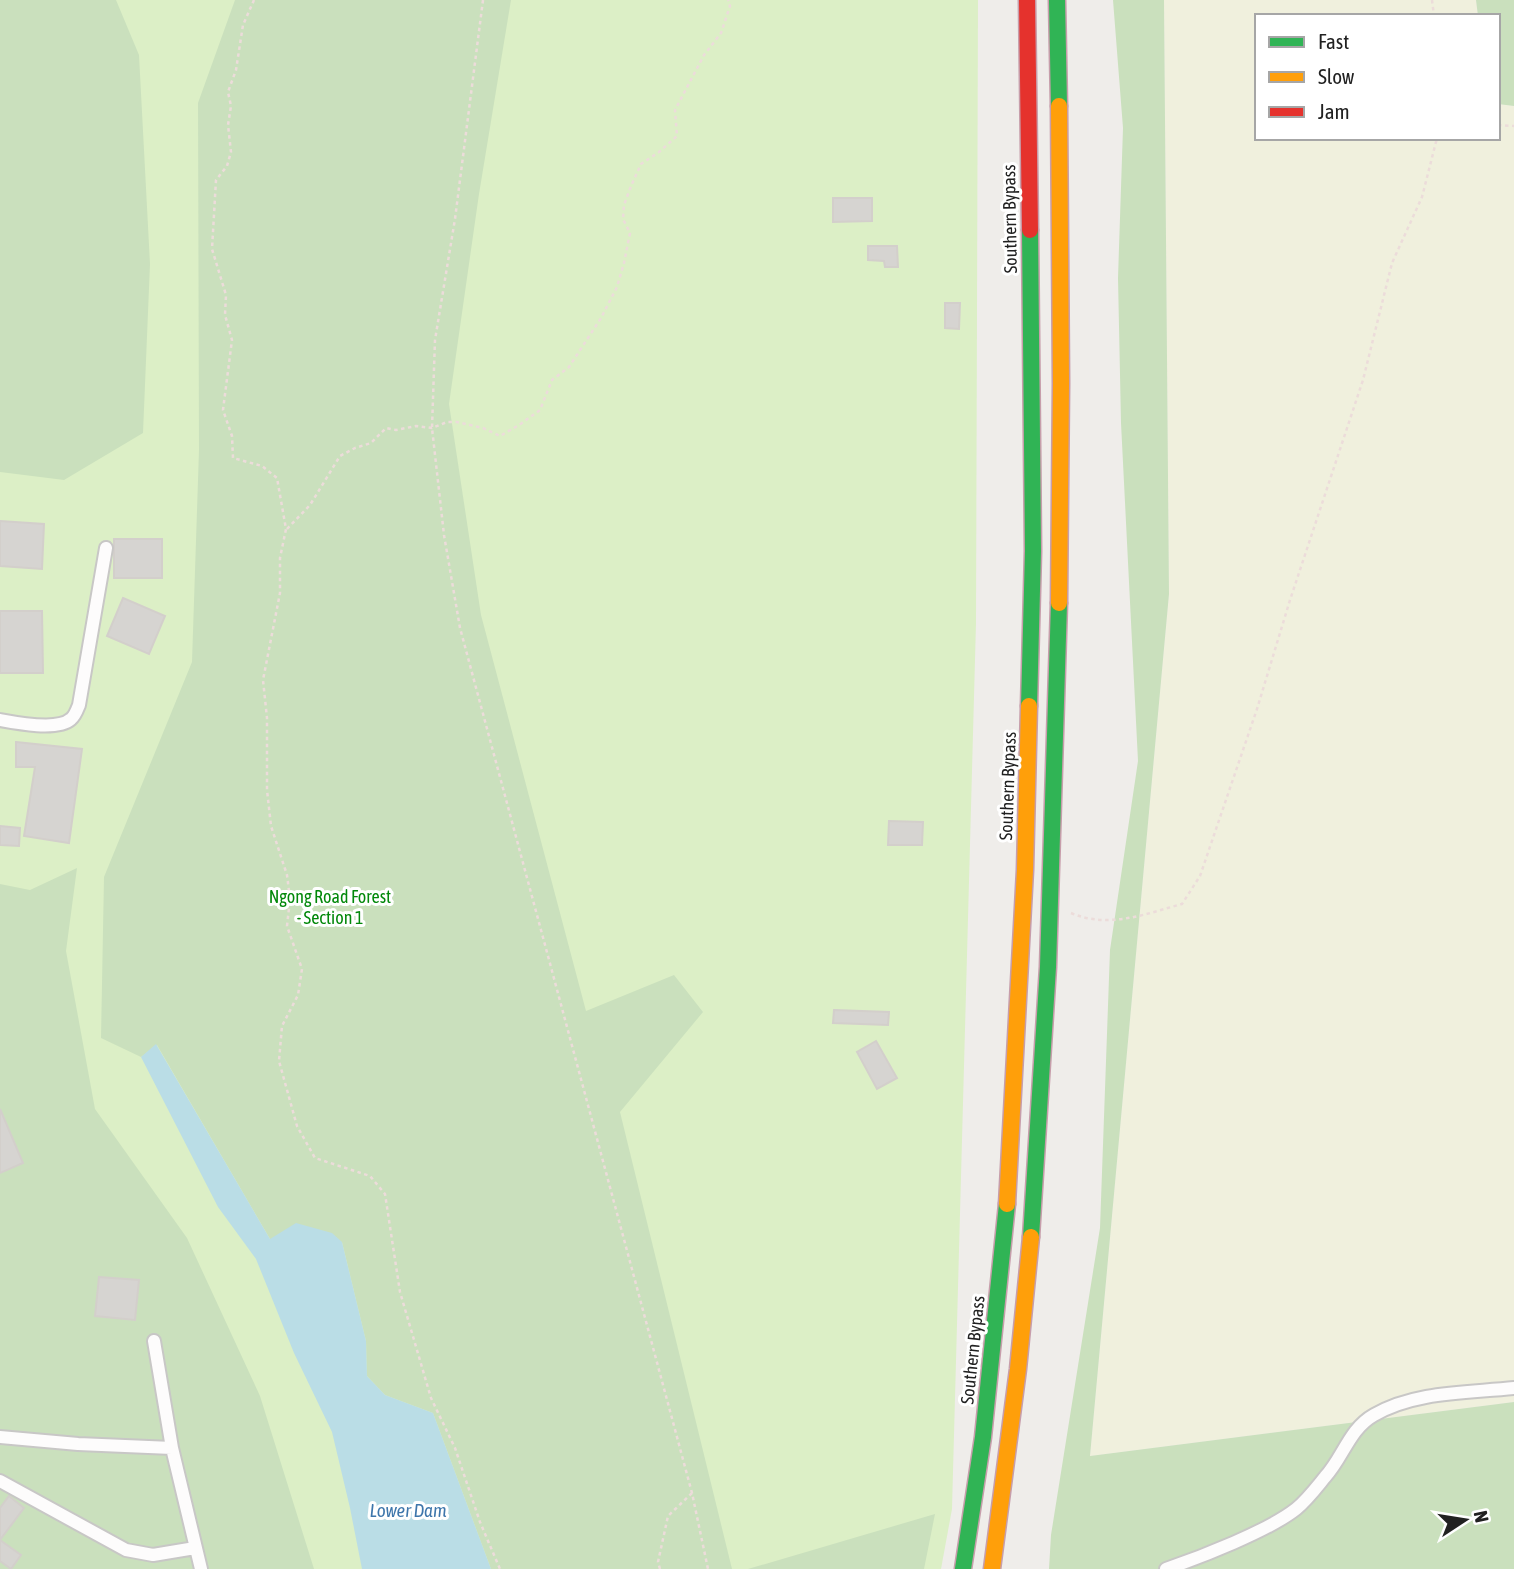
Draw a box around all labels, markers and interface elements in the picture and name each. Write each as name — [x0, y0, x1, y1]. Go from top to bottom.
legend — [1255, 14, 1500, 140]
text: Fast — [1318, 29, 1349, 53]
text: Slow — [1318, 64, 1355, 88]
text: Jam — [1318, 99, 1350, 123]
street label: Southern Bypass — [998, 164, 1021, 274]
street label: Southern Bypass — [995, 731, 1020, 841]
park label: Ngong Road Forest - Section 1 — [269, 886, 391, 928]
street label: Southern Bypass — [956, 1295, 989, 1405]
north arrow — [1430, 1485, 1500, 1555]
water label: Lower Dam — [369, 1499, 447, 1521]
text: N — [1470, 1509, 1494, 1524]

